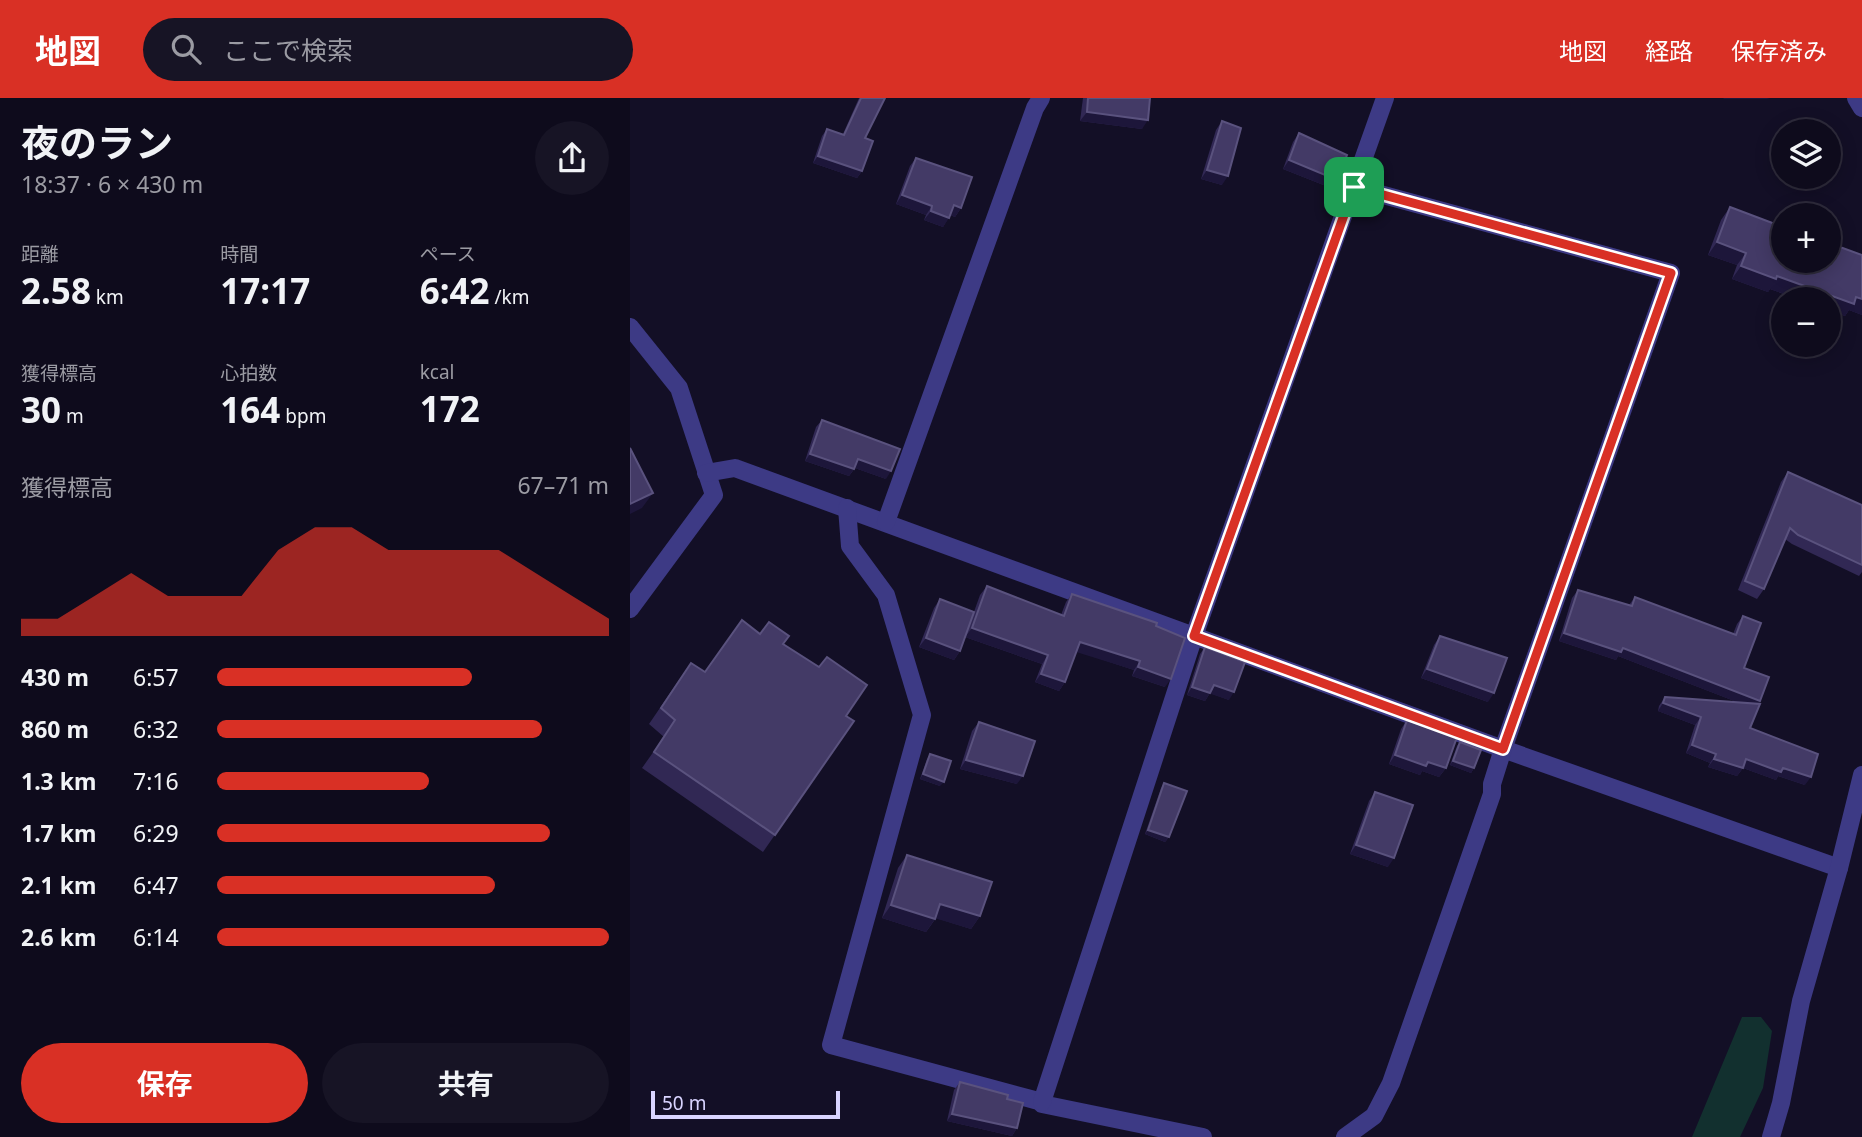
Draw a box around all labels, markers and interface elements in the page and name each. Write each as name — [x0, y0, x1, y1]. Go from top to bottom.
search box — [143, 18, 633, 81]
text: 地図 — [35, 28, 101, 73]
icon: search — [167, 30, 205, 68]
text: ここで検索 — [223, 32, 353, 68]
text: 地図 — [1559, 34, 1607, 67]
text: 経路 — [1645, 34, 1693, 67]
text: 保存済み — [1731, 34, 1827, 67]
text: 夜のラン — [21, 116, 173, 168]
map controls — [1771, 119, 1841, 357]
button: layers — [1771, 119, 1841, 189]
button: share — [535, 121, 609, 195]
pin — [1324, 157, 1384, 217]
text: 18:37 · 6 × 430 m — [21, 168, 203, 200]
icon: arrive — [1335, 168, 1373, 206]
button: + — [1771, 203, 1841, 273]
text: 距離 — [21, 241, 59, 267]
text: 時間 — [220, 241, 258, 267]
text: ペース — [420, 241, 476, 267]
text: 2.58 — [21, 267, 91, 314]
text: 17:17 — [220, 267, 310, 314]
text: 6:42 — [420, 267, 490, 314]
text: km — [91, 284, 124, 310]
text: /km — [490, 284, 529, 310]
button: − — [1771, 287, 1841, 357]
text: kcal — [420, 359, 454, 385]
text: 獲得標高 — [21, 360, 97, 386]
text: 心拍数 — [220, 360, 277, 386]
text: 172 — [420, 385, 480, 432]
text: 30 — [21, 386, 61, 433]
text: 164 — [220, 386, 280, 433]
text: m — [61, 403, 84, 429]
text: bpm — [280, 403, 326, 429]
text: 67–71 m — [517, 469, 609, 501]
text: 獲得標高 — [21, 471, 113, 503]
text: 430 m — [21, 661, 89, 693]
text: 6:57 — [133, 661, 179, 693]
text: 860 m — [21, 713, 89, 745]
text: 6:32 — [133, 713, 179, 745]
text: 1.3 km — [21, 765, 96, 797]
text: 7:16 — [133, 765, 179, 797]
text: 1.7 km — [21, 817, 96, 849]
text: 6:29 — [133, 817, 179, 849]
text: 2.1 km — [21, 869, 96, 901]
text: 6:47 — [133, 869, 179, 901]
text: 2.6 km — [21, 921, 96, 953]
text: 6:14 — [133, 921, 179, 953]
button: 保存 — [21, 1043, 308, 1123]
button: 共有 — [322, 1043, 609, 1123]
scale bar — [651, 1088, 840, 1120]
text: 50 m — [662, 1090, 706, 1116]

